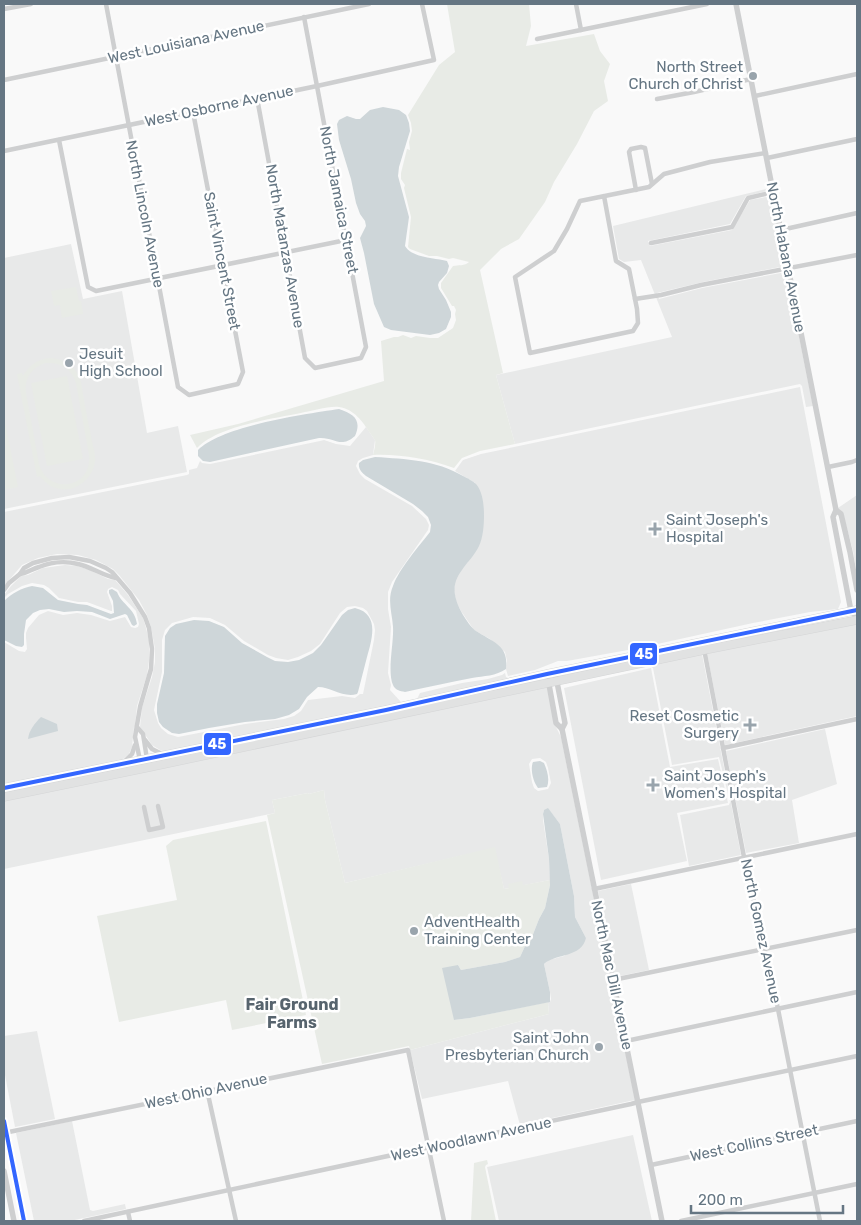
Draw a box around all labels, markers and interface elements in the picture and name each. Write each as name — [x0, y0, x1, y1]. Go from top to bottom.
street label: West Louisiana Avenue — [106, 17, 266, 67]
place label: North Street Church of Christ — [629, 58, 743, 93]
marker: North Street Church of Christ — [747, 70, 759, 82]
street label: West Osborne Avenue — [143, 81, 295, 131]
street label: North Jamaica Street — [316, 125, 362, 275]
street label: North Lincoln Avenue — [122, 139, 168, 289]
street label: North Matanzas Avenue — [262, 163, 308, 329]
street label: North Habana Avenue — [763, 180, 809, 334]
street label: Saint Vincent Street — [200, 190, 244, 332]
place label: Jesuit High School — [79, 345, 163, 380]
marker: Jesuit High School — [63, 357, 75, 369]
place label: Saint Joseph's Hospital — [666, 511, 769, 546]
marker: Saint Joseph's Hospital — [648, 522, 662, 536]
line badge: 45 — [629, 642, 658, 666]
text: 45 — [635, 646, 653, 663]
place label: Reset Cosmetic Surgery — [630, 707, 739, 742]
marker: Reset Cosmetic Surgery — [743, 718, 757, 732]
line badge: 45 — [203, 732, 232, 756]
text: 45 — [208, 736, 226, 753]
place label: Saint Joseph's Women's Hospital — [664, 767, 786, 802]
marker: Saint Joseph's Women's Hospital — [646, 778, 660, 792]
street label: North Gomez Avenue — [737, 857, 785, 1005]
street label: North Mac Dill Avenue — [587, 898, 637, 1052]
place label: AdventHealth Training Center — [424, 913, 531, 948]
marker: AdventHealth Training Center — [408, 925, 420, 937]
district label: Fair Ground Farms — [245, 995, 339, 1032]
place label: Saint John Presbyterian Church — [445, 1029, 589, 1064]
marker: Saint John Presbyterian Church — [593, 1041, 605, 1053]
street label: West Ohio Avenue — [143, 1069, 269, 1113]
street label: West Woodlawn Avenue — [389, 1113, 553, 1165]
street label: West Collins Street — [688, 1121, 820, 1165]
scale bar — [691, 1182, 844, 1214]
text: 200 m — [698, 1191, 743, 1209]

